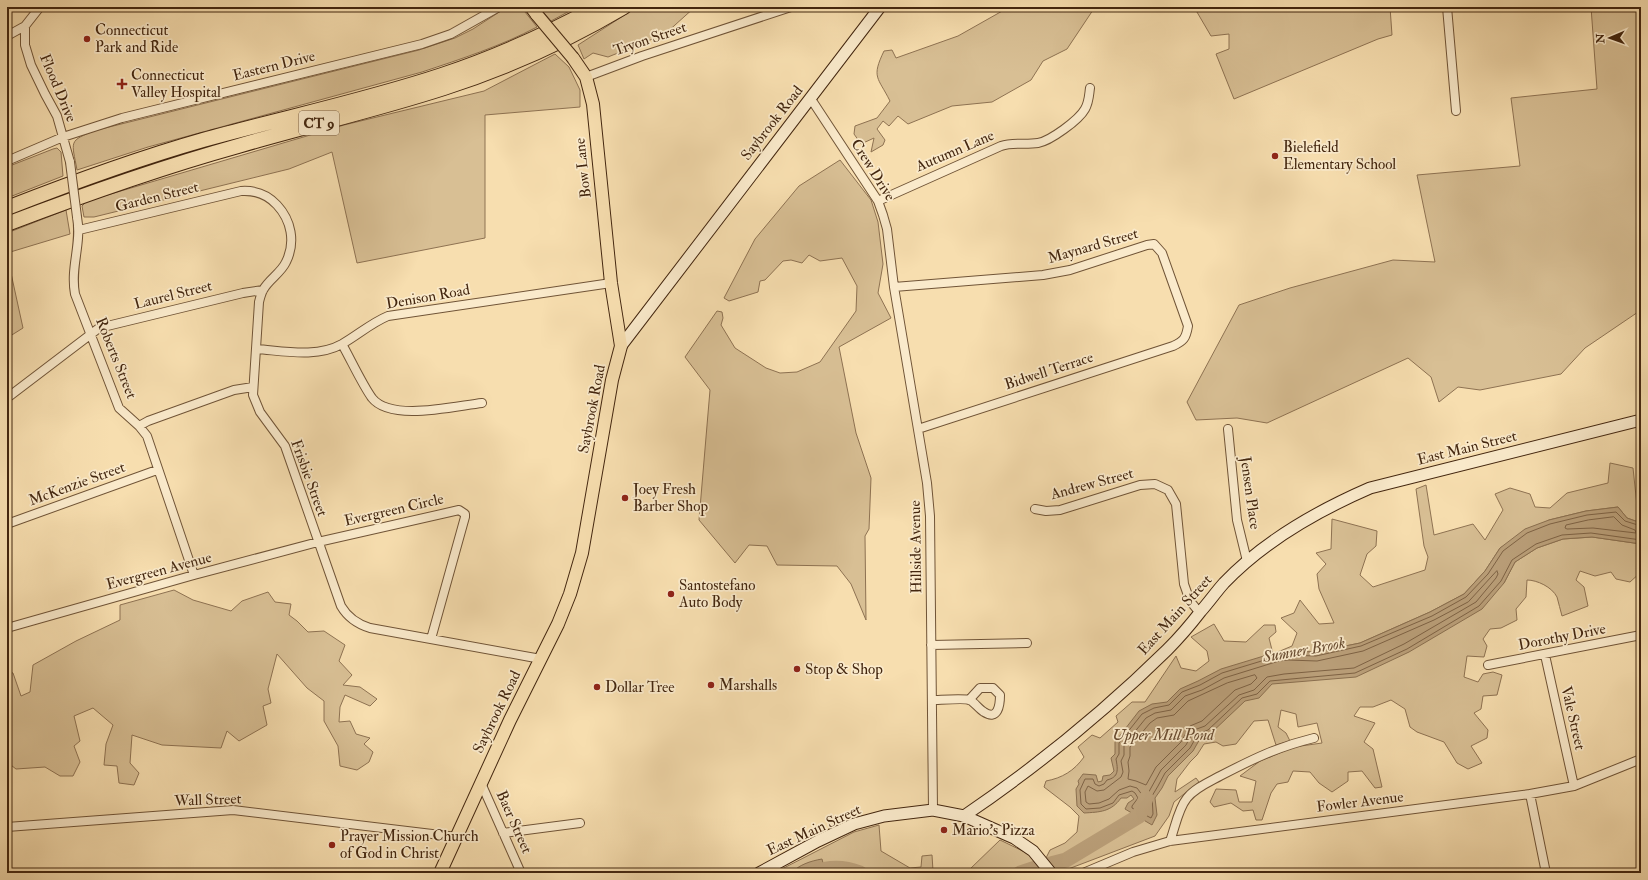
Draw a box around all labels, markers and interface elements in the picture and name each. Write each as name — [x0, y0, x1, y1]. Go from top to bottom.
street label: Tryon Street — [611, 18, 689, 60]
north arrow — [1590, 18, 1630, 58]
place label: Connecticut Park and Ride — [95, 21, 178, 57]
text: N — [1594, 32, 1607, 44]
marker: Connecticut Park and Ride — [82, 34, 92, 44]
street label: Eastern Drive — [231, 47, 317, 85]
street label: Flood Drive — [35, 51, 81, 125]
place label: Connecticut Valley Hospital — [131, 66, 221, 103]
marker: Connecticut Valley Hospital — [116, 78, 128, 90]
street label: Saybrook Road — [737, 81, 808, 164]
road number: CT 9 — [299, 111, 339, 135]
street label: Autumn Lane — [912, 126, 997, 176]
street label: Crew Drive — [847, 136, 899, 204]
street label: Bow Lane — [570, 137, 596, 199]
place label: Bielefield Elementary School — [1283, 138, 1396, 174]
marker: Bielefield Elementary School — [1270, 151, 1280, 161]
street label: Garden Street — [113, 177, 201, 216]
street label: Maynard Street — [1046, 224, 1141, 268]
street label: Laurel Street — [132, 276, 214, 314]
street label: Denison Road — [385, 280, 472, 314]
street label: Roberts Street — [91, 314, 141, 402]
street label: Bidwell Terrace — [1002, 348, 1096, 394]
street label: Saybrook Road — [574, 362, 610, 455]
street label: East Main Street — [1415, 426, 1519, 470]
street label: Frisbie Street — [286, 437, 332, 519]
street label: Jensen Place — [1234, 454, 1265, 531]
street label: McKenzie Street — [26, 458, 128, 510]
street label: Andrew Street — [1048, 464, 1136, 504]
place label: Joey Fresh Barber Shop — [632, 480, 708, 517]
street label: Evergreen Circle — [342, 489, 446, 531]
marker: Joey Fresh Barber Shop — [620, 493, 630, 503]
street label: Hillside Avenue — [906, 500, 926, 594]
street label: Evergreen Avenue — [104, 548, 214, 594]
street label: East Main Street — [1134, 571, 1216, 659]
place label: Santostefano Auto Body — [678, 576, 755, 612]
marker: Santostefano Auto Body — [666, 589, 676, 599]
street label: Dorothy Drive — [1517, 619, 1607, 655]
water label: Sumner Brook — [1260, 633, 1347, 667]
place label: Stop & Shop — [805, 660, 883, 680]
marker: Stop & Shop — [792, 664, 802, 674]
street label: Saybrook Road — [469, 667, 526, 757]
place label: Marshalls — [719, 676, 777, 695]
place label: Dollar Tree — [605, 678, 675, 697]
marker: Marshalls — [706, 680, 716, 690]
marker: Dollar Tree — [592, 682, 602, 692]
street label: Vale Street — [1556, 684, 1590, 752]
water label: Upper Mill Pond — [1112, 725, 1215, 745]
street label: Baer Street — [492, 787, 536, 857]
street label: Fowler Avenue — [1315, 787, 1405, 817]
street label: Wall Street — [173, 789, 242, 811]
street label: East Main Street — [764, 800, 864, 860]
place label: Mario's Pizza — [952, 821, 1035, 840]
marker: Mario's Pizza — [939, 825, 949, 835]
place label: Prayer Mission Church of God in Christ — [340, 827, 479, 863]
marker: Prayer Mission Church of God in Christ — [327, 840, 337, 850]

